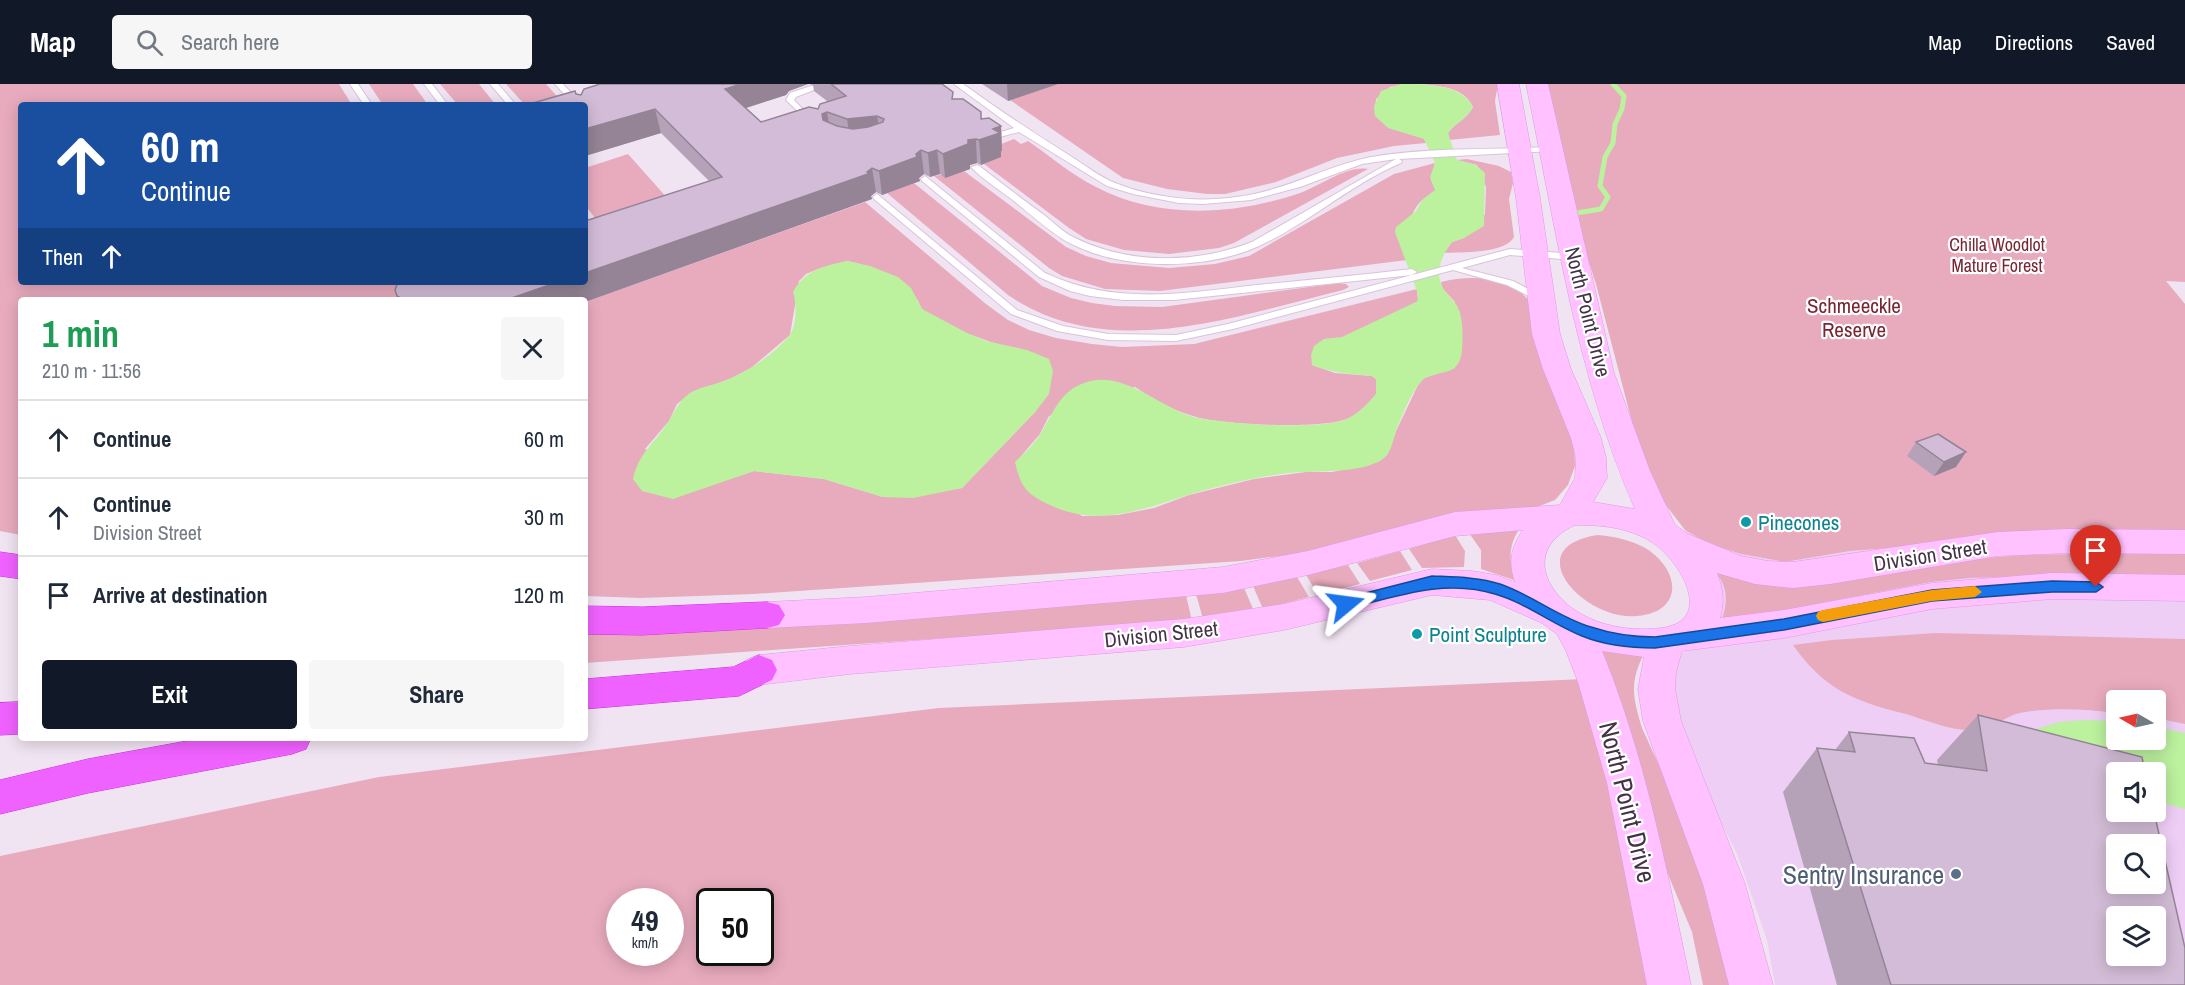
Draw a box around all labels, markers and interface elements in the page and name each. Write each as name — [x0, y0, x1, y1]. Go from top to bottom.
search box — [112, 15, 532, 69]
text: Map — [30, 23, 76, 61]
icon: search — [133, 26, 166, 59]
text: Search here — [181, 27, 279, 57]
text: Map — [1928, 28, 1962, 57]
text: Directions — [1995, 28, 2073, 57]
text: Saved — [2106, 28, 2155, 57]
text: 60 m — [141, 119, 220, 175]
icon: ahead — [42, 126, 120, 204]
text: Continue — [141, 173, 231, 209]
park label: Chilla Woodlot Mature Forest — [1949, 232, 2045, 278]
icon: ahead — [95, 240, 128, 273]
text: Then — [42, 242, 83, 272]
street label: North Point Drive — [1558, 244, 1618, 380]
park label: Schmeeckle Reserve — [1807, 291, 1901, 344]
text: 1 min — [42, 310, 119, 358]
button: close — [501, 317, 564, 380]
text: 210 m · 11:56 — [42, 357, 141, 384]
icon: ahead — [42, 423, 75, 456]
text: Continue — [93, 424, 171, 454]
text: 60 m — [524, 424, 564, 454]
text: Continue — [93, 489, 171, 519]
icon: ahead — [42, 501, 75, 534]
text: 30 m — [524, 502, 564, 532]
place label: Pinecones — [1758, 508, 1839, 537]
marker: Pinecones — [1739, 515, 1753, 529]
text: Division Street — [93, 519, 201, 546]
pin — [2070, 525, 2121, 587]
street label: Division Street — [1871, 532, 1989, 578]
icon: arrive — [2079, 534, 2112, 567]
position arrow — [1314, 572, 1378, 636]
icon: arrive — [42, 579, 75, 612]
text: Arrive at destination — [93, 580, 267, 610]
text: 120 m — [514, 580, 564, 610]
street label: Division Street — [1103, 614, 1219, 654]
place label: Point Sculpture — [1429, 620, 1547, 649]
marker: Point Sculpture — [1410, 627, 1424, 641]
button: Exit — [42, 660, 297, 729]
button: Share — [309, 660, 564, 729]
north arrow — [2106, 690, 2166, 750]
map controls — [2106, 690, 2166, 966]
street label: North Point Drive — [1591, 718, 1665, 886]
button: sound — [2106, 762, 2166, 822]
button: search — [2106, 834, 2166, 894]
place label: Sentry Insurance — [1783, 857, 1944, 892]
marker: Sentry Insurance — [1949, 867, 1963, 881]
speed limit sign: 50 — [696, 888, 774, 966]
text: 49 — [631, 900, 659, 940]
button: layers — [2106, 906, 2166, 966]
text: km/h — [632, 932, 658, 953]

